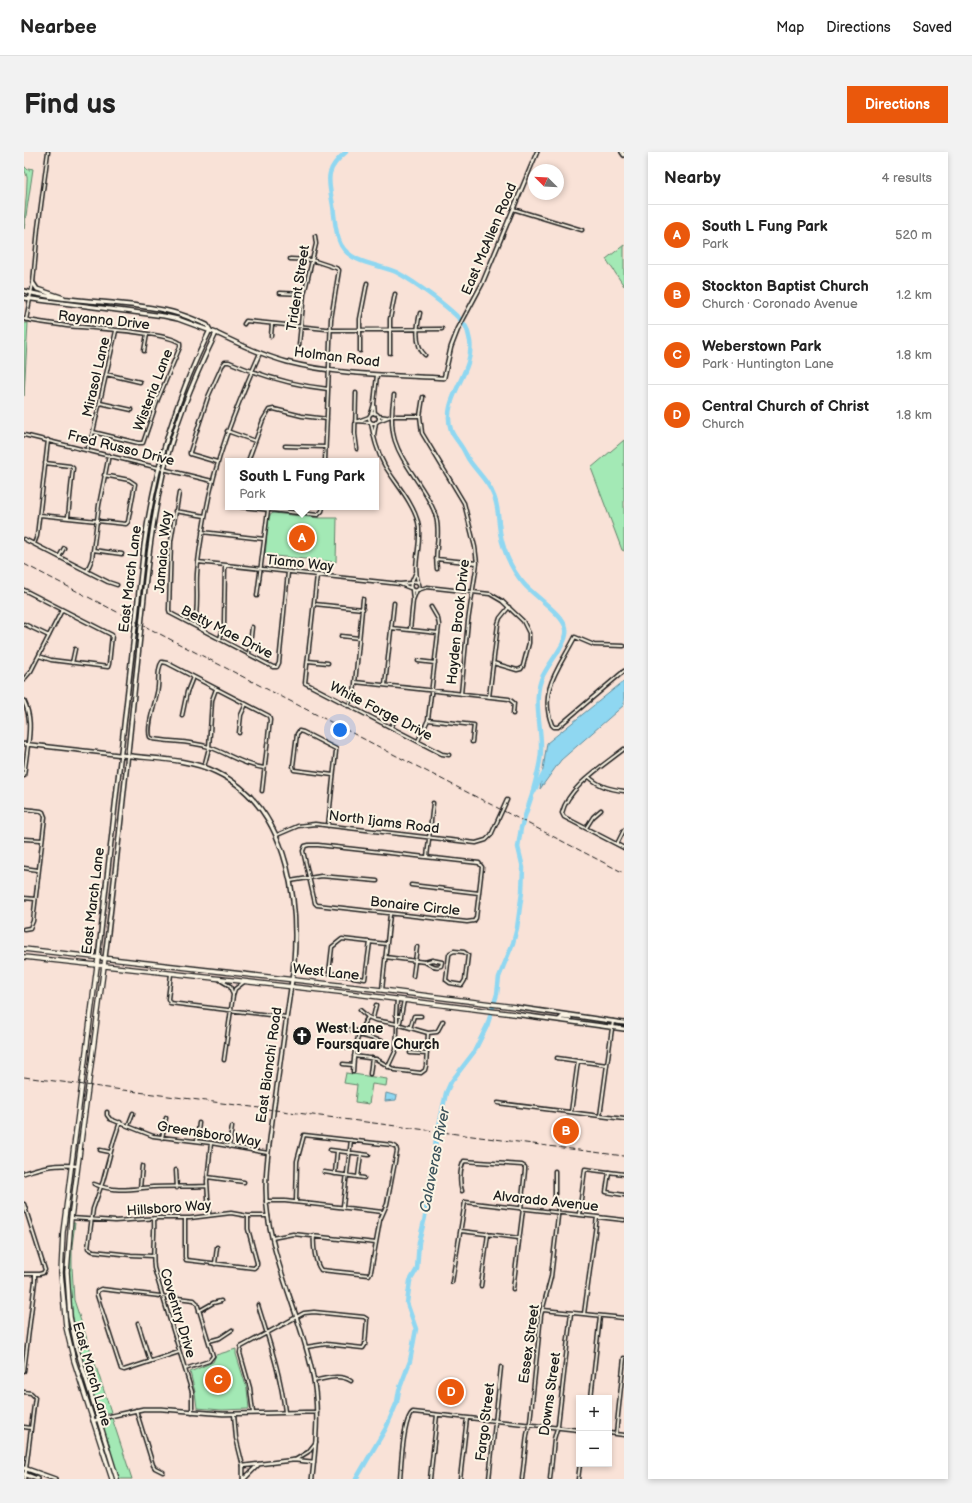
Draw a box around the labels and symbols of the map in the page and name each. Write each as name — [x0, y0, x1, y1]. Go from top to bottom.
north arrow — [528, 164, 564, 200]
street label: East McAllen Road — [458, 180, 520, 298]
street label: Trident Street — [283, 243, 313, 332]
street label: Rayanna Drive — [57, 307, 151, 333]
street label: Mirasol Lane — [79, 335, 113, 419]
street label: Holman Road — [293, 343, 381, 371]
street label: Wisteria Lane — [130, 347, 176, 433]
street label: Fred Russo Drive — [66, 427, 176, 469]
street label: Jamaica Way — [151, 509, 175, 594]
pin: A — [289, 523, 315, 553]
street label: East March Lane — [115, 525, 145, 633]
street label: Tiamo Way — [265, 551, 335, 575]
street label: Hayden Brook Drive — [443, 558, 473, 686]
street label: Betty Mae Drive — [178, 602, 276, 662]
street label: White Forge Drive — [327, 678, 435, 744]
your location — [330, 720, 350, 740]
street label: North Ijams Road — [328, 807, 440, 837]
street label: East March Lane — [78, 847, 108, 955]
street label: Bonaire Circle — [369, 893, 461, 919]
street label: West Lane — [292, 960, 360, 984]
street label: East Bianchi Road — [252, 1006, 286, 1124]
place label: West Lane Foursquare Church — [316, 1020, 439, 1053]
church icon: West Lane Foursquare Church — [291, 1025, 313, 1047]
water label: Calaveras River — [415, 1104, 455, 1214]
pin: B — [553, 1116, 579, 1146]
street label: Greensboro Way — [156, 1117, 263, 1151]
street label: Alvarado Avenue — [493, 1187, 599, 1215]
street label: Hillsboro Way — [126, 1197, 213, 1219]
street label: Coventry Drive — [156, 1266, 200, 1360]
street label: Essex Street — [515, 1303, 543, 1385]
street label: East March Lane — [69, 1320, 115, 1428]
street label: Downs Street — [536, 1351, 564, 1437]
pin: C — [205, 1365, 231, 1395]
pin: D — [438, 1377, 464, 1407]
street label: Fargo Street — [472, 1381, 498, 1462]

